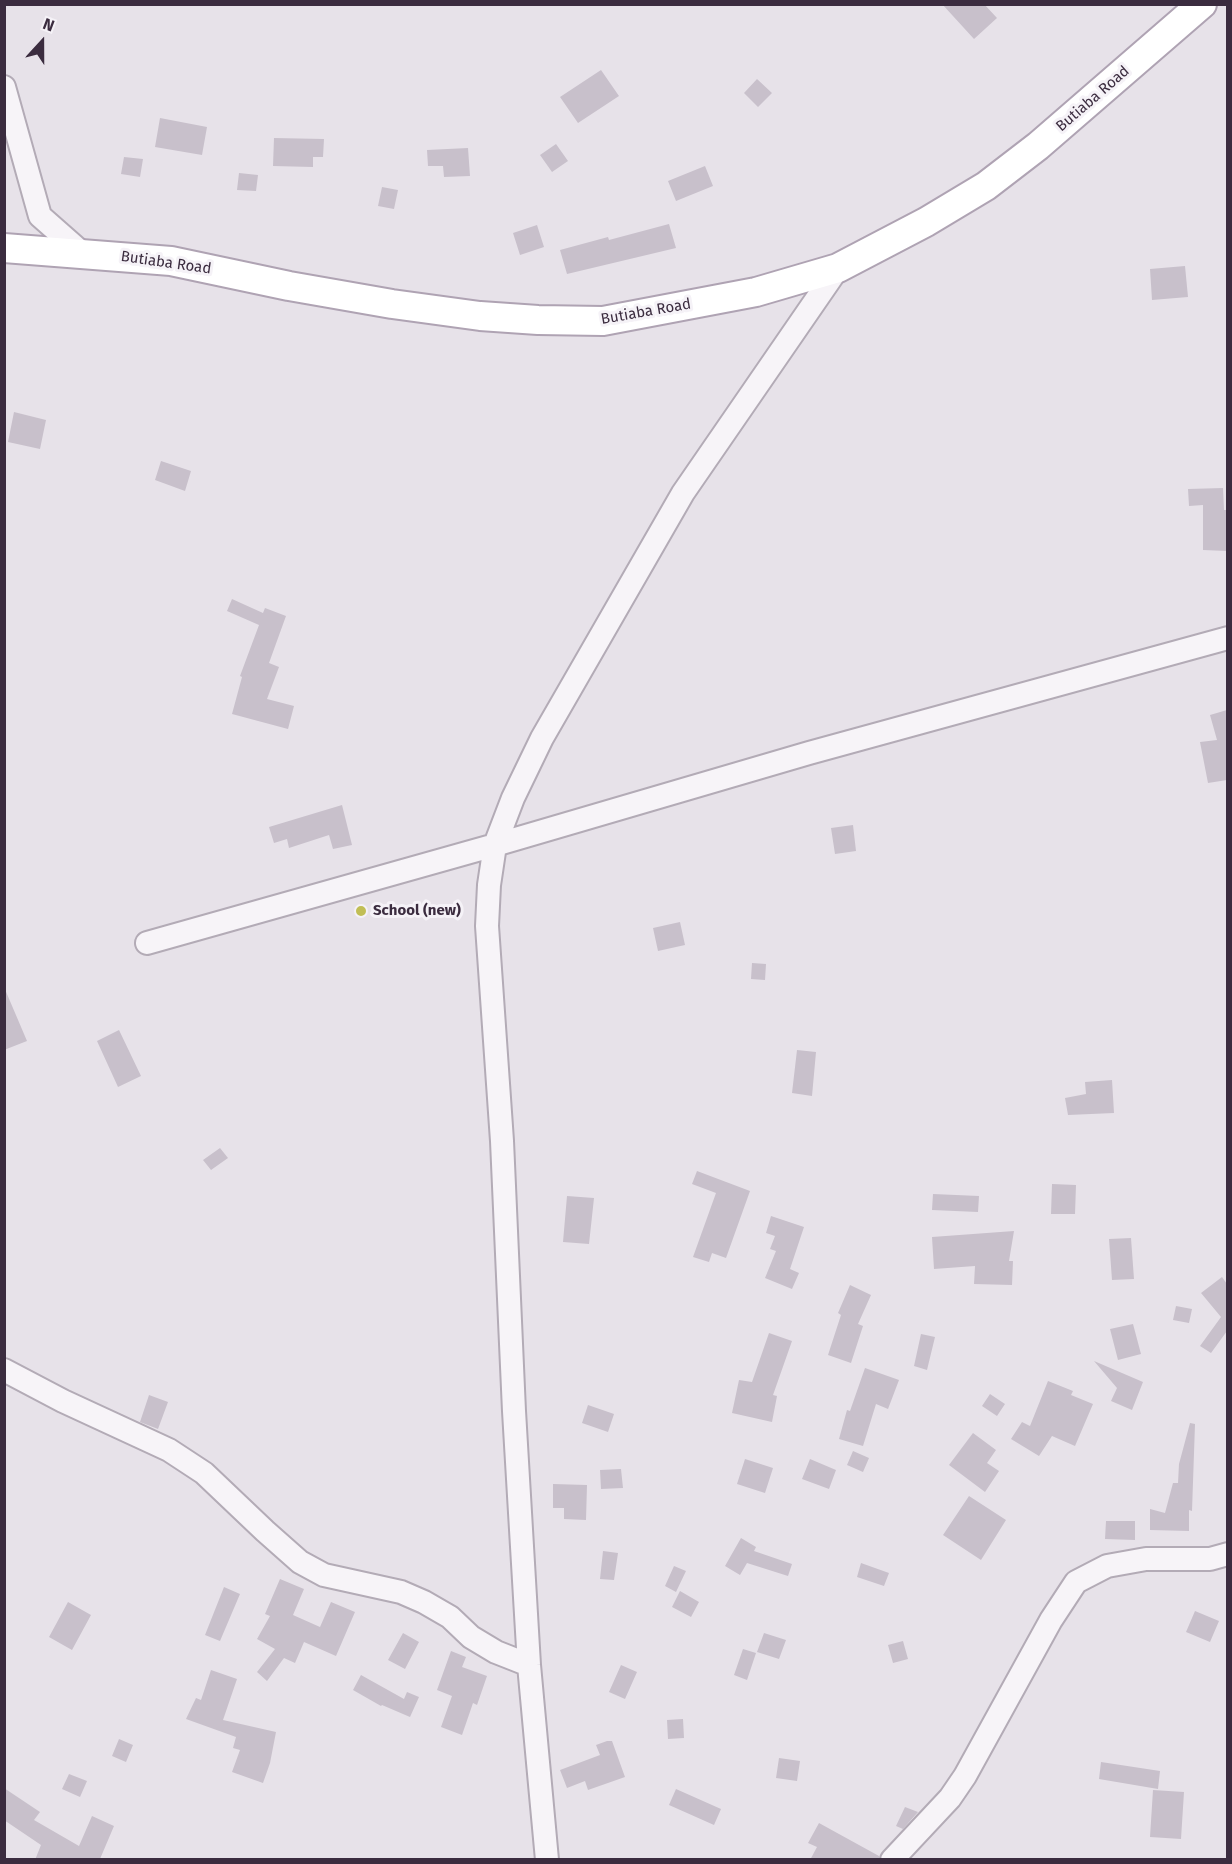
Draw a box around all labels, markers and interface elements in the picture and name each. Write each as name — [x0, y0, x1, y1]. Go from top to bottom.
north arrow — [12, 12, 72, 72]
text: N — [40, 14, 57, 35]
street label: Butiaba Road — [1053, 62, 1133, 136]
street label: Butiaba Road — [120, 248, 212, 278]
street label: Butiaba Road — [600, 295, 692, 329]
place label: School (new) — [373, 902, 461, 920]
marker: School (new) — [354, 904, 368, 918]

